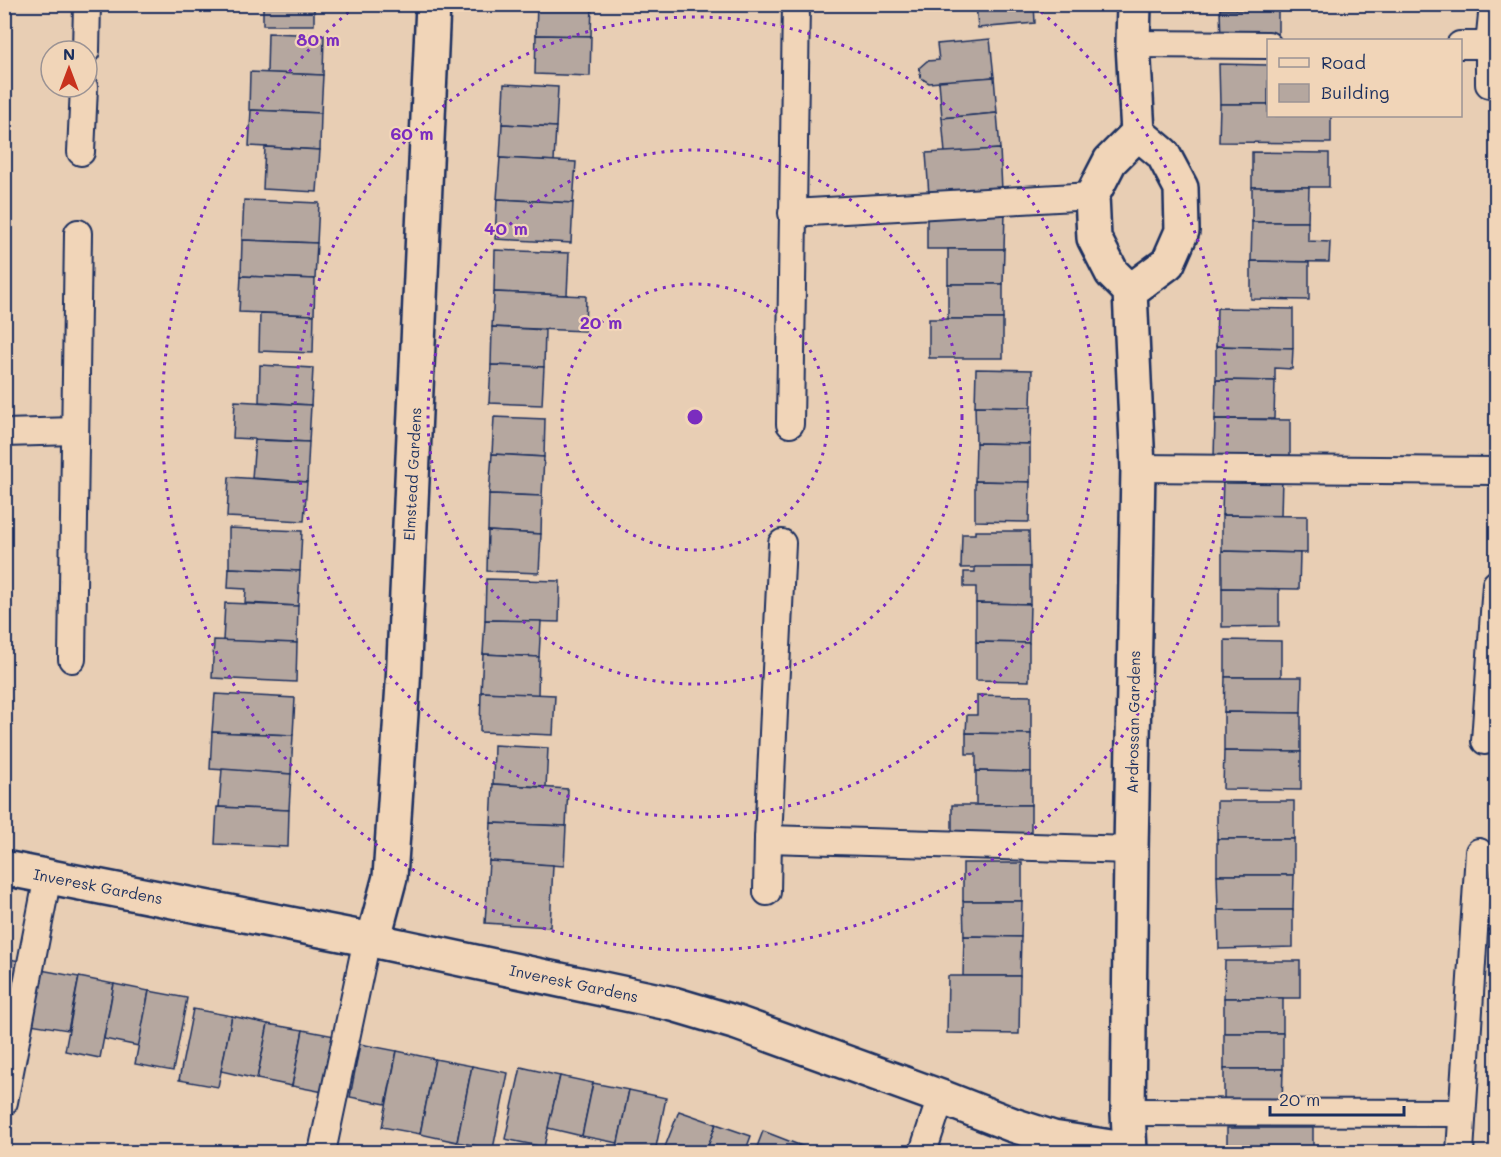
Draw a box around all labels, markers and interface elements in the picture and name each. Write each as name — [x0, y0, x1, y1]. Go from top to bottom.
text: 80 m — [296, 27, 340, 51]
north arrow — [39, 39, 99, 99]
legend — [1267, 39, 1462, 117]
text: N — [63, 43, 75, 64]
text: Road — [1321, 50, 1366, 74]
text: Building — [1321, 80, 1389, 104]
text: 60 m — [390, 121, 434, 145]
text: 40 m — [484, 216, 528, 240]
text: 20 m — [580, 310, 622, 334]
street label: Elmstead Gardens — [399, 407, 425, 541]
centre of rings — [685, 407, 705, 427]
street label: Ardrossan Gardens — [1122, 650, 1144, 794]
street label: Inveresk Gardens — [32, 864, 164, 908]
street label: Inveresk Gardens — [508, 960, 640, 1006]
scale bar — [1270, 1079, 1404, 1117]
text: 20 m — [1279, 1087, 1320, 1111]

